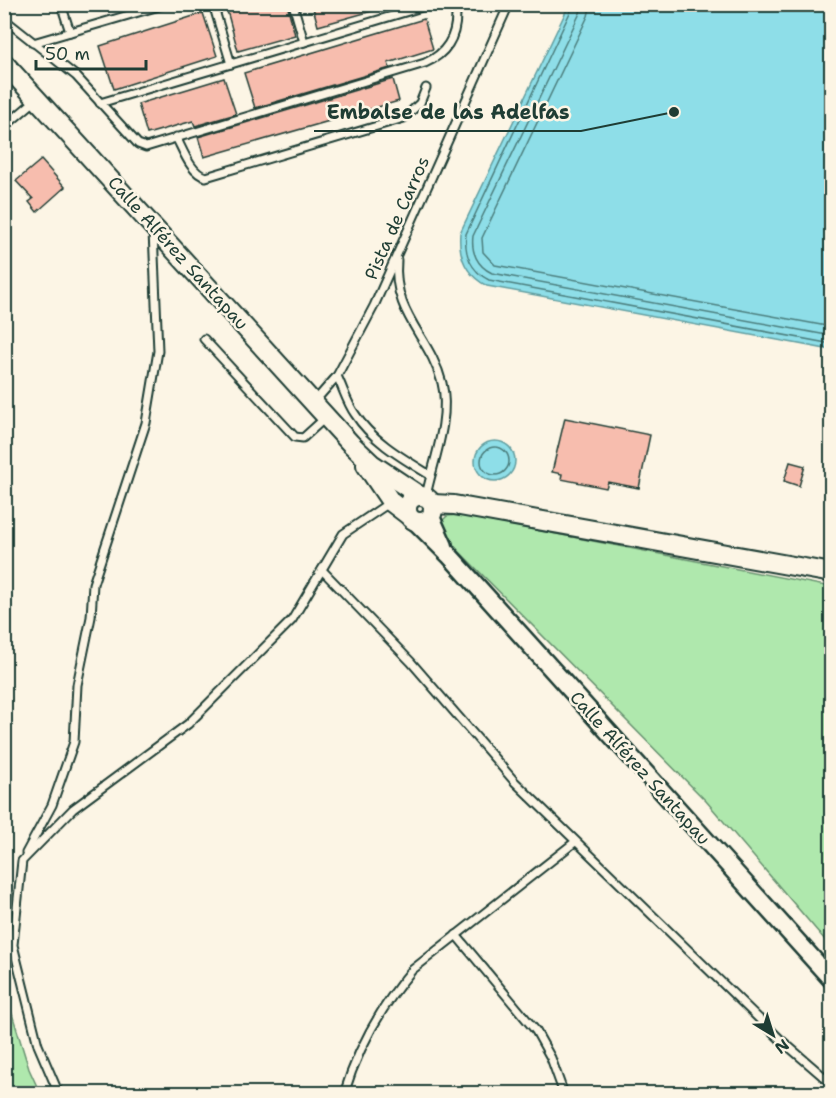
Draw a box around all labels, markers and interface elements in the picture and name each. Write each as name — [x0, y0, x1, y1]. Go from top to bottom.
scale bar — [36, 33, 146, 71]
text: 50 m — [45, 42, 90, 66]
callout: Embalse de las Adelfas — [314, 93, 581, 131]
text: Embalse de las Adelfas — [327, 99, 569, 125]
street label: Pista de Carros — [359, 152, 435, 284]
street label: Calle Alférez Santapau — [102, 171, 254, 335]
street label: Calle Alférez Santapau — [564, 686, 716, 850]
north arrow — [743, 1005, 803, 1065]
text: N — [770, 1034, 793, 1059]

